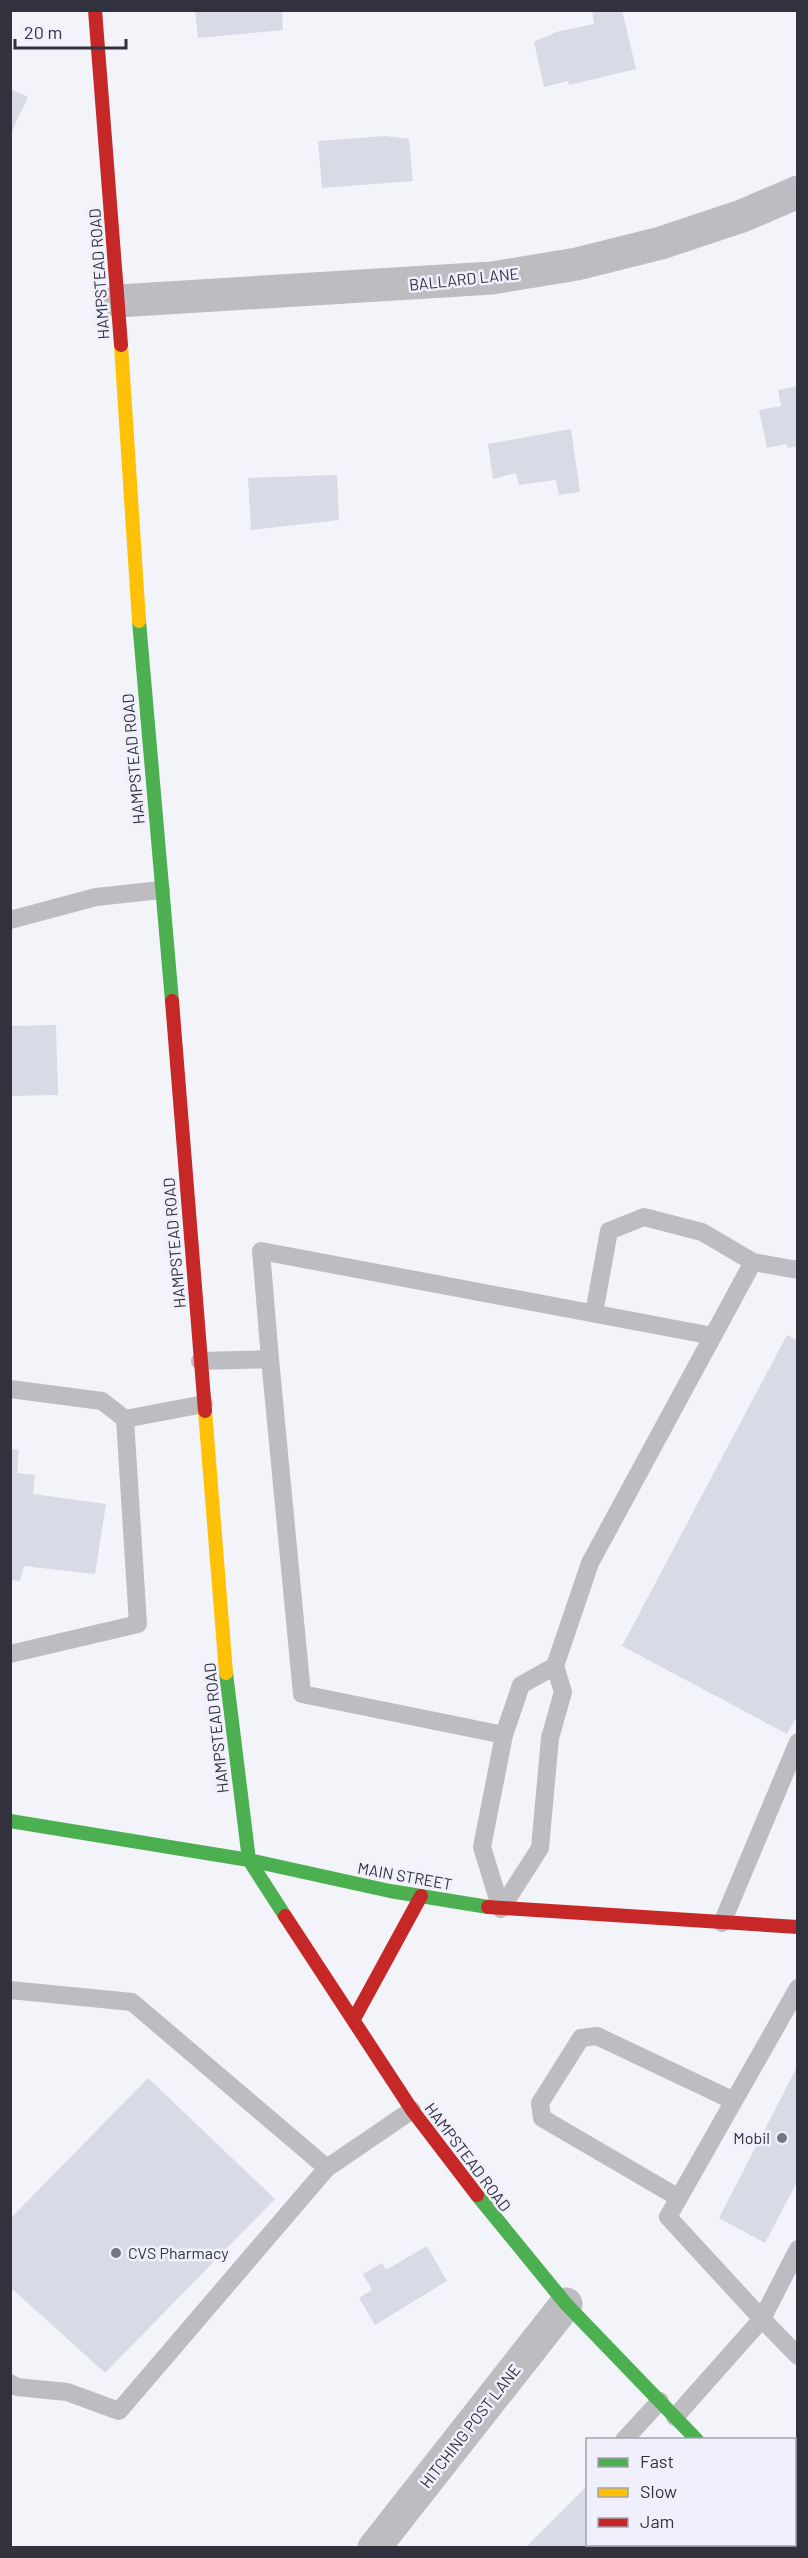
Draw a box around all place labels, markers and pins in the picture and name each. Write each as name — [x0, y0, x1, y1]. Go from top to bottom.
place label: Mobil — [733, 2128, 770, 2147]
marker: Mobil — [775, 2131, 789, 2145]
place label: CVS Pharmacy — [128, 2243, 229, 2262]
marker: CVS Pharmacy — [109, 2246, 123, 2260]

